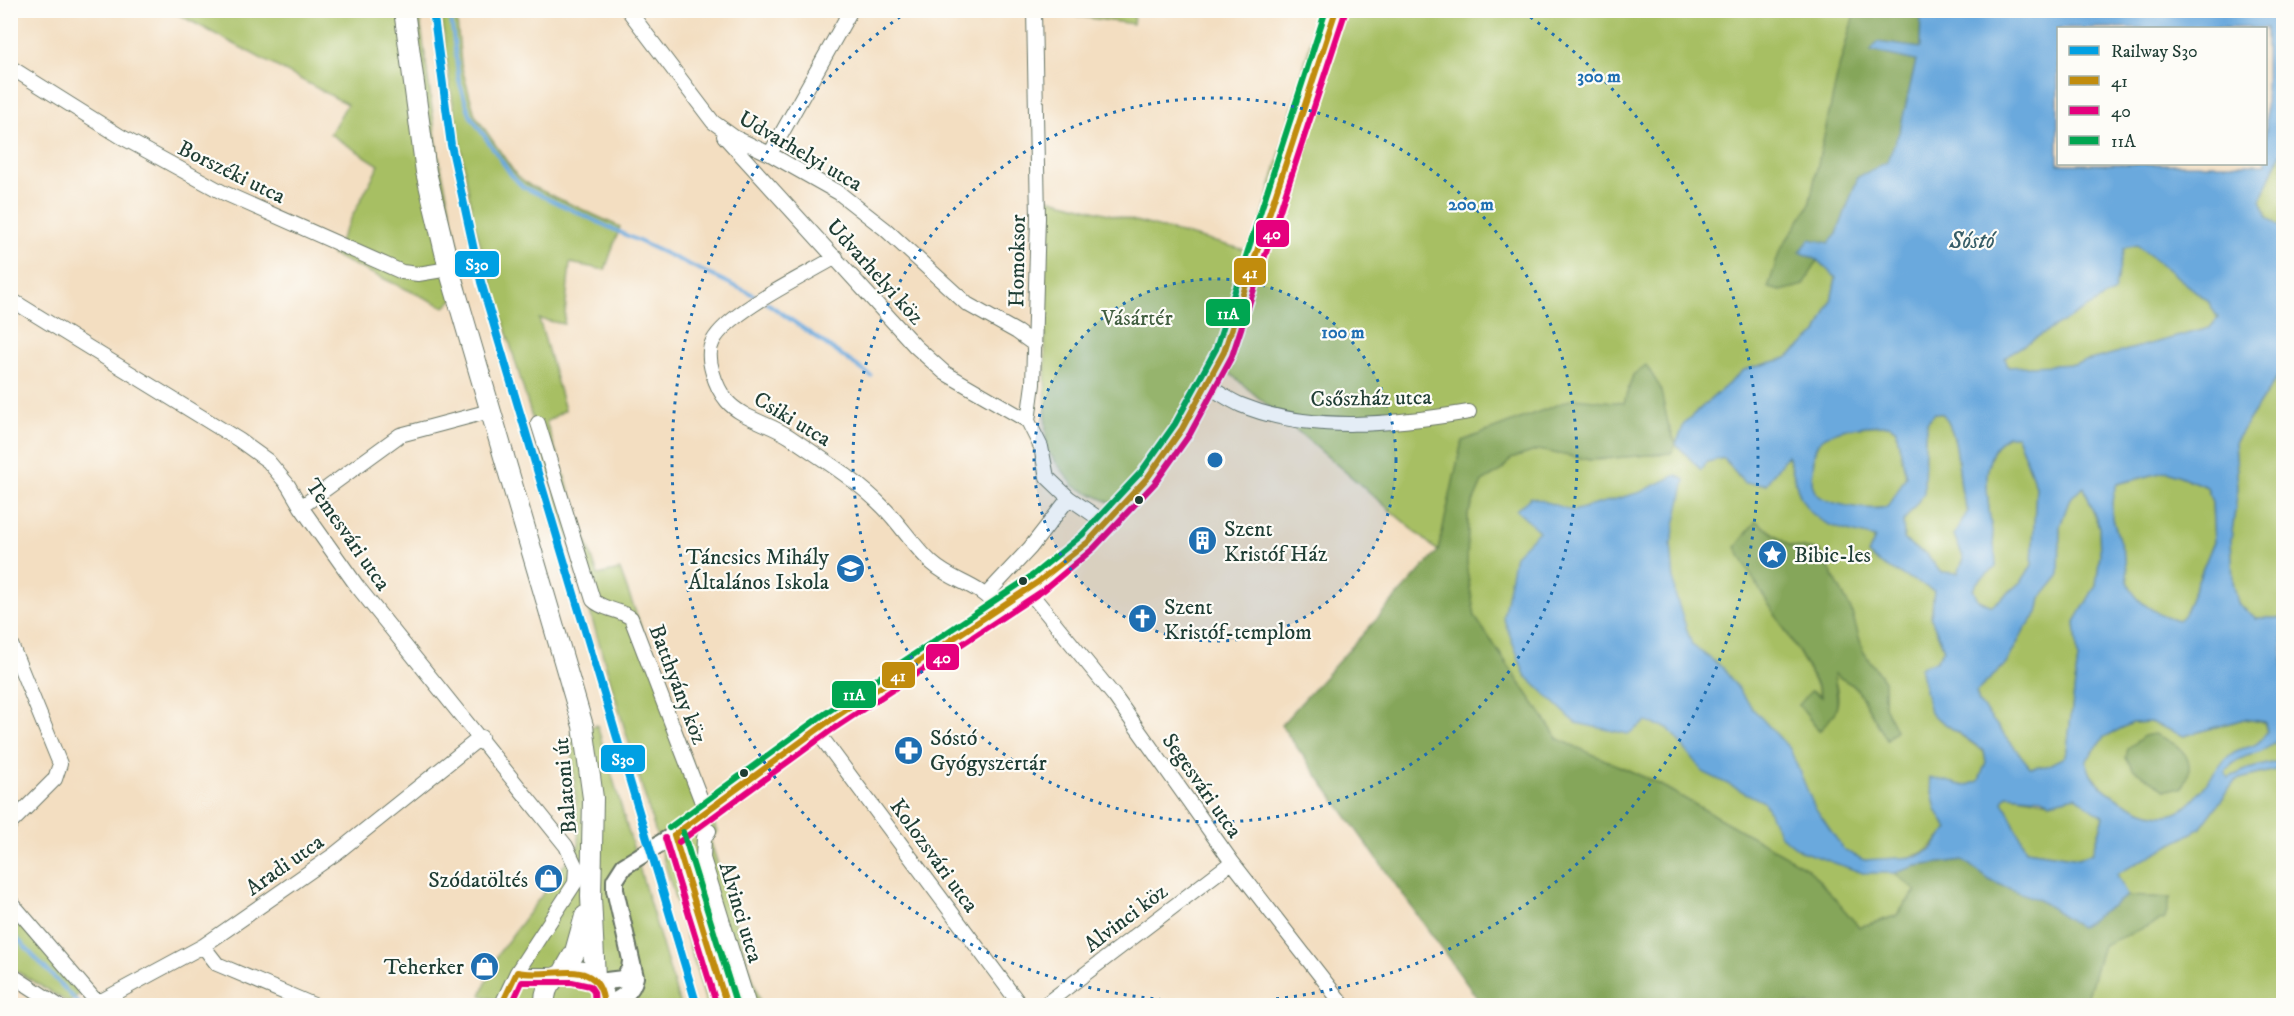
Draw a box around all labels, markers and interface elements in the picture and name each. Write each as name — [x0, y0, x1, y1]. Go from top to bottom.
legend — [2057, 27, 2267, 165]
text: Railway S30 — [2111, 41, 2198, 63]
text: 300 m — [1577, 66, 1621, 88]
text: 41 — [2111, 71, 2128, 93]
text: 40 — [2111, 101, 2131, 123]
street label: Udvarhelyi utca — [733, 105, 868, 198]
text: 11A — [2111, 131, 2136, 153]
street label: Borszéki utca — [173, 135, 290, 210]
text: 200 m — [1448, 194, 1494, 216]
street label: Udvarhelyi köz — [820, 213, 930, 331]
street label: Homoksor — [1003, 214, 1032, 308]
line badge: 40 — [1255, 219, 1290, 248]
text: 40 — [1262, 224, 1281, 244]
water label: Sóstó — [1948, 226, 1997, 256]
line badge: S30 — [454, 250, 500, 278]
text: S30 — [466, 255, 489, 275]
line badge: 41 — [1233, 257, 1267, 286]
text: 41 — [1241, 263, 1258, 283]
line badge: 11A — [1205, 298, 1251, 327]
text: 11A — [1217, 304, 1240, 324]
park label: Vásártér — [1100, 305, 1173, 332]
text: 100 m — [1321, 322, 1365, 344]
street label: Csőszház utca — [1310, 384, 1432, 413]
street label: Csiki utca — [749, 386, 836, 453]
centre of rings — [1205, 450, 1225, 470]
street label: Temesvári utca — [299, 474, 397, 597]
unlabelled marker — [1133, 494, 1145, 506]
place label: Szent Kristóf Ház — [1224, 516, 1328, 568]
building icon: Szent Kristóf Ház — [1187, 525, 1219, 557]
place icon: Bibic-les — [1757, 538, 1789, 570]
place label: Bibic-les — [1794, 542, 1871, 569]
place label: Táncsics Mihály Általános Iskola — [686, 544, 830, 596]
school or university icon: Táncsics Mihály Általános Iskola — [834, 553, 866, 585]
unlabelled marker — [1017, 575, 1029, 587]
place label: Szent Kristóf-templom — [1164, 594, 1312, 646]
church icon: Szent Kristóf-templom — [1127, 603, 1159, 635]
street label: Batthyány köz — [642, 621, 713, 749]
line badge: 40 — [925, 643, 960, 671]
text: 40 — [932, 648, 951, 668]
line badge: 41 — [881, 661, 916, 689]
text: 41 — [889, 666, 906, 686]
line badge: 11A — [831, 680, 877, 709]
text: 11A — [843, 685, 866, 705]
place label: Sóstó Gyógyszertár — [930, 725, 1047, 777]
street label: Segesvári utca — [1156, 728, 1248, 844]
pharmacy icon: Sóstó Gyógyszertár — [893, 734, 925, 766]
street label: Balatoni út — [548, 737, 583, 835]
line badge: S30 — [600, 744, 646, 773]
text: S30 — [612, 750, 635, 770]
unlabelled marker — [738, 767, 750, 779]
street label: Kolozsvári utca — [883, 794, 984, 919]
street label: Aradi utca — [240, 828, 330, 902]
street label: Alvinci utca — [713, 859, 769, 967]
shop icon: Szódatöltés — [533, 863, 565, 895]
place label: Szódatöltés — [428, 867, 528, 894]
street label: Alvinci köz — [1079, 878, 1174, 958]
shop icon: Teherker — [469, 950, 501, 982]
place label: Teherker — [384, 954, 465, 981]

